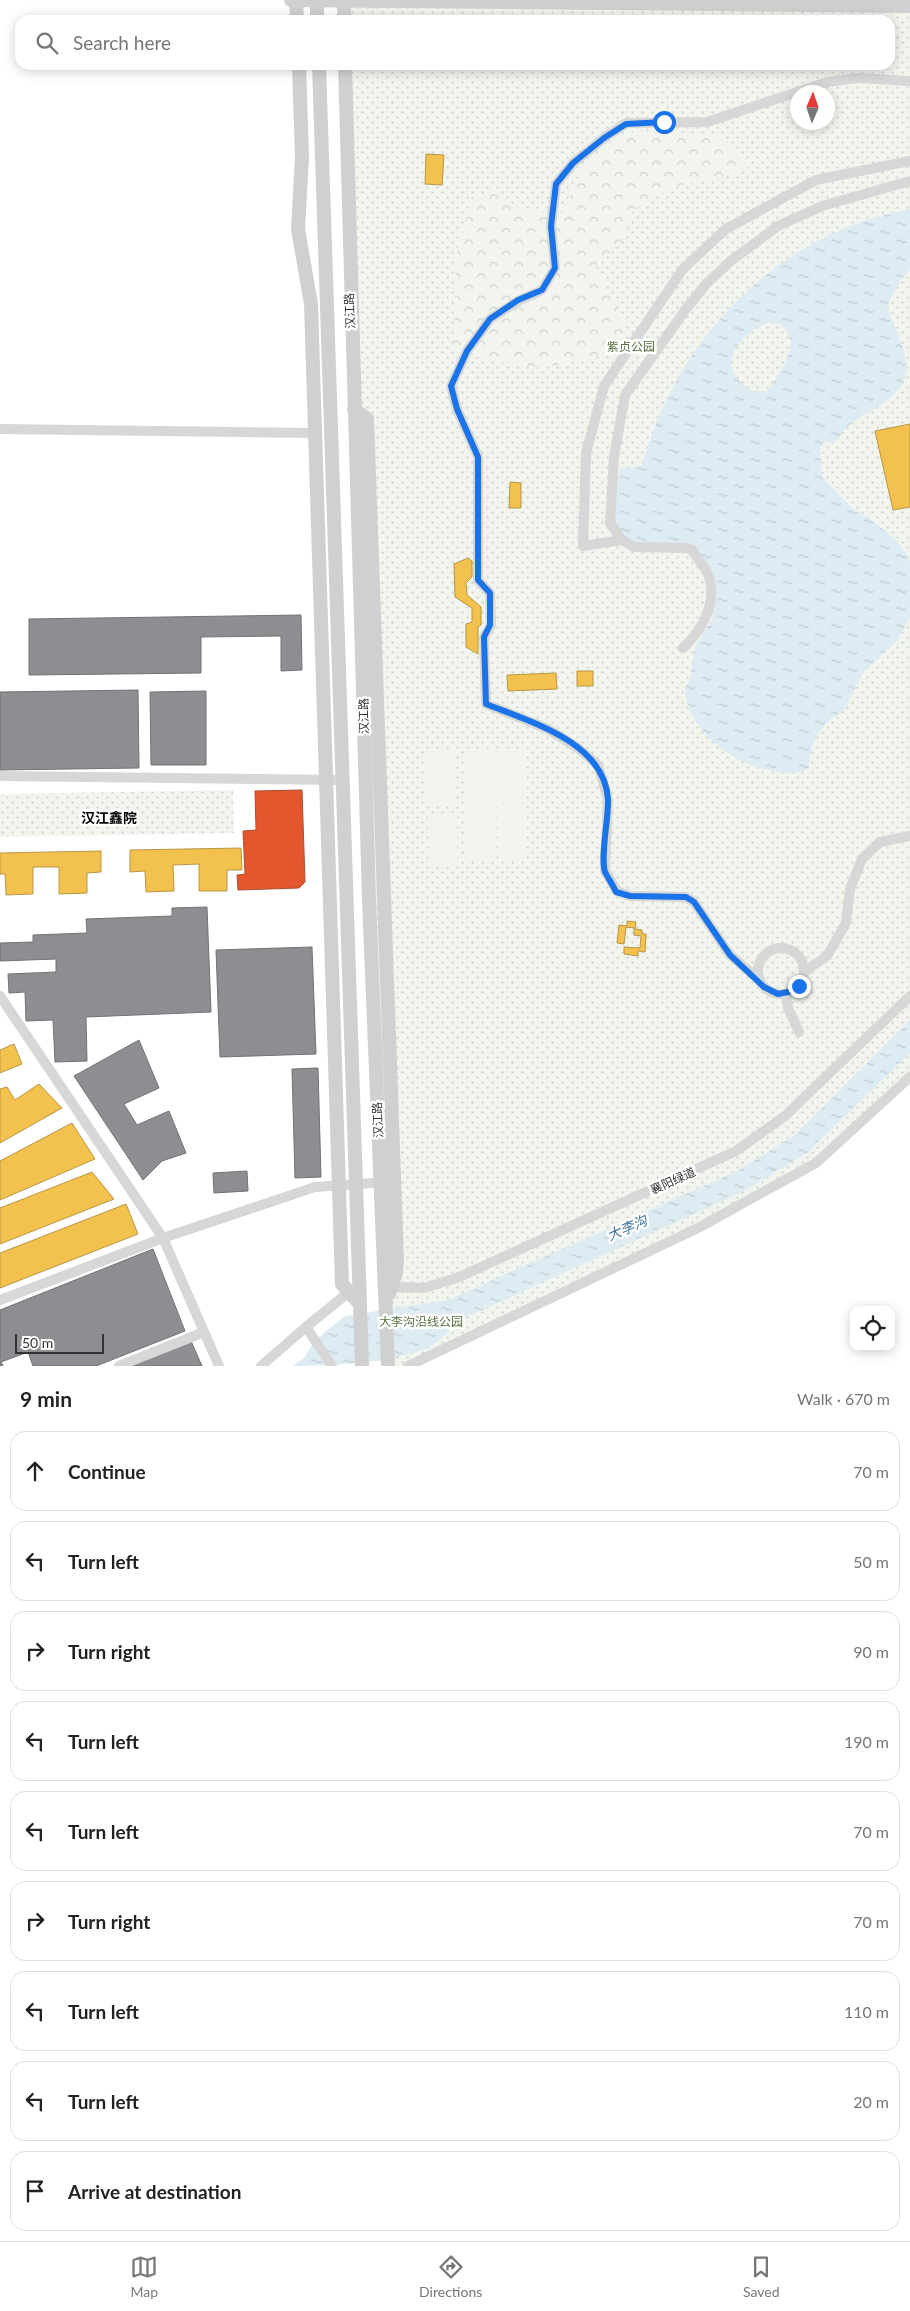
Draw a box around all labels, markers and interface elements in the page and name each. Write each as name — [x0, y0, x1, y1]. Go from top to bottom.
search box — [15, 15, 895, 70]
icon: search — [33, 29, 61, 57]
text: Search here — [73, 31, 171, 54]
north arrow — [790, 85, 835, 130]
route start — [653, 111, 676, 134]
street label: 汉江路 — [341, 293, 358, 329]
park label: 紫贞公园 — [607, 339, 655, 354]
street label: 汉江路 — [356, 698, 371, 734]
district label: 汉江鑫院 — [81, 809, 137, 826]
route end — [788, 975, 811, 998]
street label: 汉江路 — [369, 1102, 386, 1138]
street label: 襄阳绿道 — [648, 1164, 698, 1197]
water label: 大李沟 — [604, 1210, 651, 1244]
map controls — [850, 1306, 895, 1351]
button: locate — [850, 1306, 895, 1351]
park label: 大李沟沿线公园 — [379, 1314, 463, 1329]
scale bar — [15, 1331, 104, 1354]
text: 50 m — [22, 1334, 53, 1351]
text: 9 min — [20, 1386, 72, 1411]
text: Walk · 670 m — [797, 1389, 890, 1408]
icon: ahead — [21, 1457, 49, 1485]
text: Continue — [68, 1460, 146, 1483]
text: 70 m — [853, 1462, 889, 1481]
icon: left — [21, 1547, 49, 1575]
text: Turn left — [68, 1550, 139, 1573]
text: 50 m — [853, 1552, 889, 1571]
icon: right — [21, 1637, 49, 1665]
text: Turn right — [68, 1640, 150, 1663]
text: 90 m — [853, 1642, 889, 1661]
icon: left — [21, 1727, 49, 1755]
text: Turn left — [68, 1730, 139, 1753]
text: 190 m — [844, 1732, 889, 1751]
icon: left — [21, 1817, 49, 1845]
text: Turn left — [68, 1820, 139, 1843]
text: 70 m — [853, 1822, 889, 1841]
icon: right — [21, 1907, 49, 1935]
text: Turn right — [68, 1910, 150, 1933]
text: 70 m — [853, 1912, 889, 1931]
icon: left — [21, 1997, 49, 2025]
text: Turn left — [68, 2000, 139, 2023]
text: 110 m — [844, 2002, 889, 2021]
icon: left — [21, 2087, 49, 2115]
text: Turn left — [68, 2090, 139, 2113]
text: 20 m — [853, 2092, 889, 2111]
icon: arrive — [21, 2177, 49, 2205]
text: Arrive at destination — [68, 2180, 241, 2203]
tab: Map — [130, 2253, 158, 2300]
tab: Directions — [419, 2253, 482, 2300]
tab: Saved — [743, 2253, 780, 2300]

